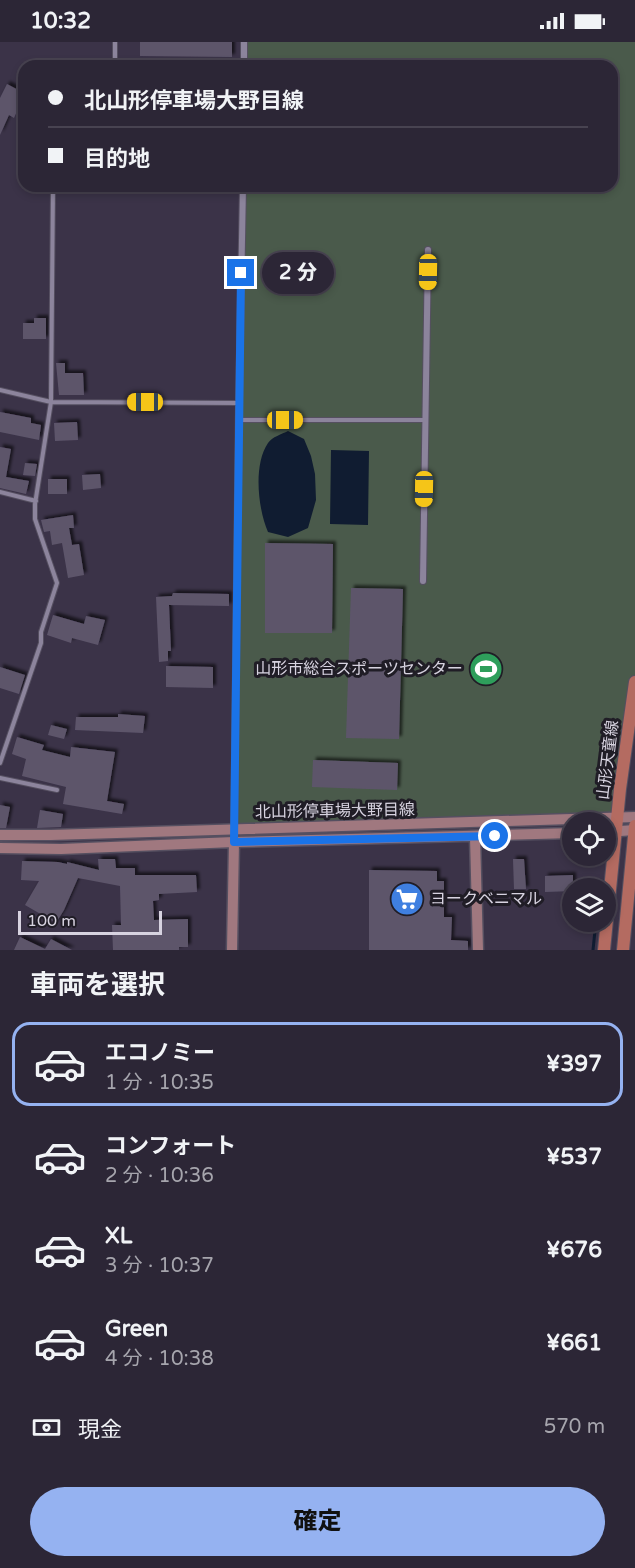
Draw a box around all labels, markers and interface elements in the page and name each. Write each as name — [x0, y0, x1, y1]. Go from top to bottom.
text: 10:32 — [30, 8, 91, 34]
text: 北山形停車場大野目線 — [84, 88, 304, 114]
text: 目的地 — [84, 146, 150, 172]
callout: 2 分 — [262, 252, 334, 294]
car — [419, 254, 437, 290]
route end — [227, 259, 254, 286]
text: 2 分 — [279, 261, 317, 285]
car — [127, 393, 163, 411]
car — [267, 411, 303, 429]
car — [415, 471, 433, 507]
sports icon: 山形市総合スポーツセンター — [468, 651, 504, 687]
place label: 山形市総合スポーツセンター — [255, 659, 463, 679]
street label: 山形天童線 — [593, 719, 623, 801]
street label: 北山形停車場大野目線 — [255, 800, 415, 822]
map controls — [562, 812, 616, 932]
button: locate — [562, 812, 616, 866]
route start — [481, 822, 508, 849]
button: layers — [562, 878, 616, 932]
supermarket icon: ヨークベニマル — [389, 881, 425, 917]
place label: ヨークベニマル — [430, 889, 542, 909]
scale bar — [18, 908, 162, 935]
text: 100 m — [27, 911, 76, 931]
text: 車両を選択 — [30, 969, 165, 1002]
icon: car — [33, 1037, 87, 1091]
text: エコノミー — [105, 1040, 215, 1066]
text: ¥397 — [546, 1051, 602, 1077]
text: 1 分 · 10:35 — [105, 1071, 214, 1095]
icon: car — [33, 1130, 87, 1184]
text: コンフォート — [105, 1133, 236, 1159]
text: ¥537 — [546, 1144, 602, 1170]
text: 2 分 · 10:36 — [105, 1164, 214, 1188]
icon: car — [33, 1223, 87, 1277]
text: XL — [105, 1223, 132, 1249]
text: ¥676 — [546, 1237, 602, 1263]
text: 3 分 · 10:37 — [105, 1254, 214, 1278]
icon: car — [33, 1316, 87, 1370]
text: Green — [105, 1316, 168, 1342]
text: ¥661 — [546, 1330, 602, 1356]
text: 4 分 · 10:38 — [105, 1347, 214, 1371]
icon: cash — [30, 1411, 63, 1444]
text: 570 m — [544, 1415, 605, 1439]
text: 現金 — [78, 1417, 122, 1443]
button: 確定 — [30, 1487, 605, 1556]

